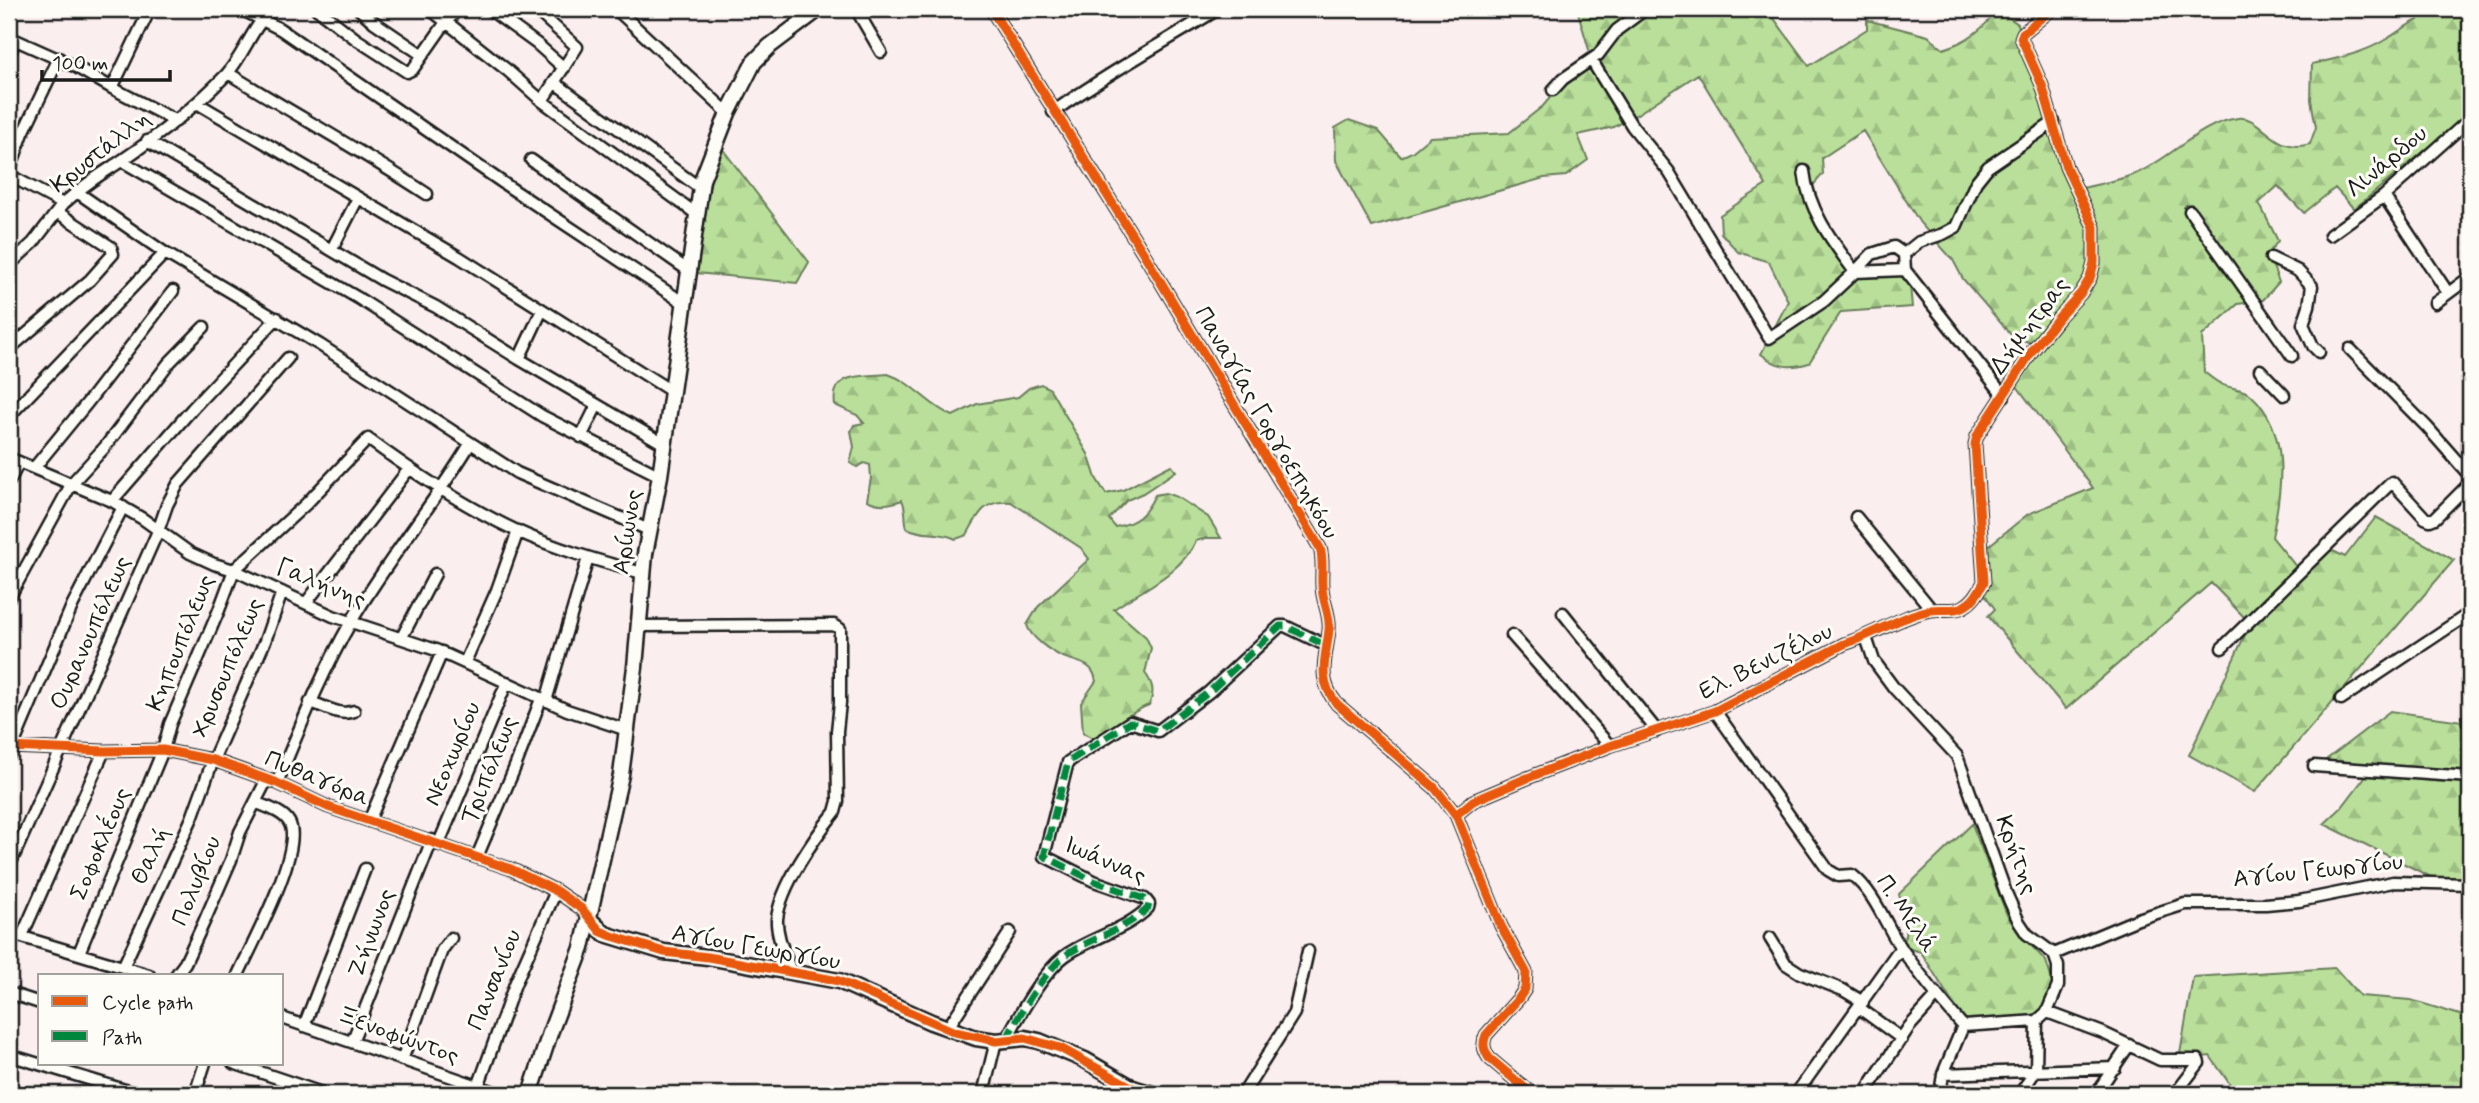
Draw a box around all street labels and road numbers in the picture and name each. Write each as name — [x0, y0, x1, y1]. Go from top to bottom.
street label: Κρυστάλλη — [45, 103, 157, 201]
street label: Λινάρδου — [2340, 119, 2435, 205]
street label: Δήμητρας — [1983, 271, 2077, 381]
street label: Παναγίας Γοργοεπηκόου — [1187, 301, 1345, 545]
street label: Αρίωνος — [606, 487, 650, 577]
street label: Ουρανουπόλεως — [43, 551, 139, 715]
street label: Γαλήνης — [271, 552, 371, 616]
street label: Κηπουπόλεως — [140, 570, 222, 716]
street label: Χρυσουπόλεως — [185, 593, 271, 743]
street label: Ελ. Βενιζέλου — [1694, 615, 1838, 708]
street label: Νεοχωρίου — [417, 697, 489, 811]
street label: Τριπόλεως — [454, 712, 526, 828]
street label: Πυθαγόρα — [260, 744, 374, 814]
street label: Σοφοκλέους — [63, 783, 139, 905]
street label: Κρήτης — [1987, 811, 2045, 899]
street label: Θαλή — [124, 822, 178, 890]
street label: Ιωάννας — [1059, 830, 1151, 892]
street label: Πολυβίου — [165, 831, 229, 931]
street label: Αγίου Γεωργίου — [2231, 847, 2405, 895]
street label: Π. Μελά — [1868, 869, 1944, 959]
street label: Ζήνωνος — [341, 884, 403, 982]
street label: Αγίου Γεωργίου — [669, 918, 843, 978]
street label: Πανσανίου — [461, 925, 529, 1035]
street label: Ξενοφώντος — [333, 1000, 463, 1072]

